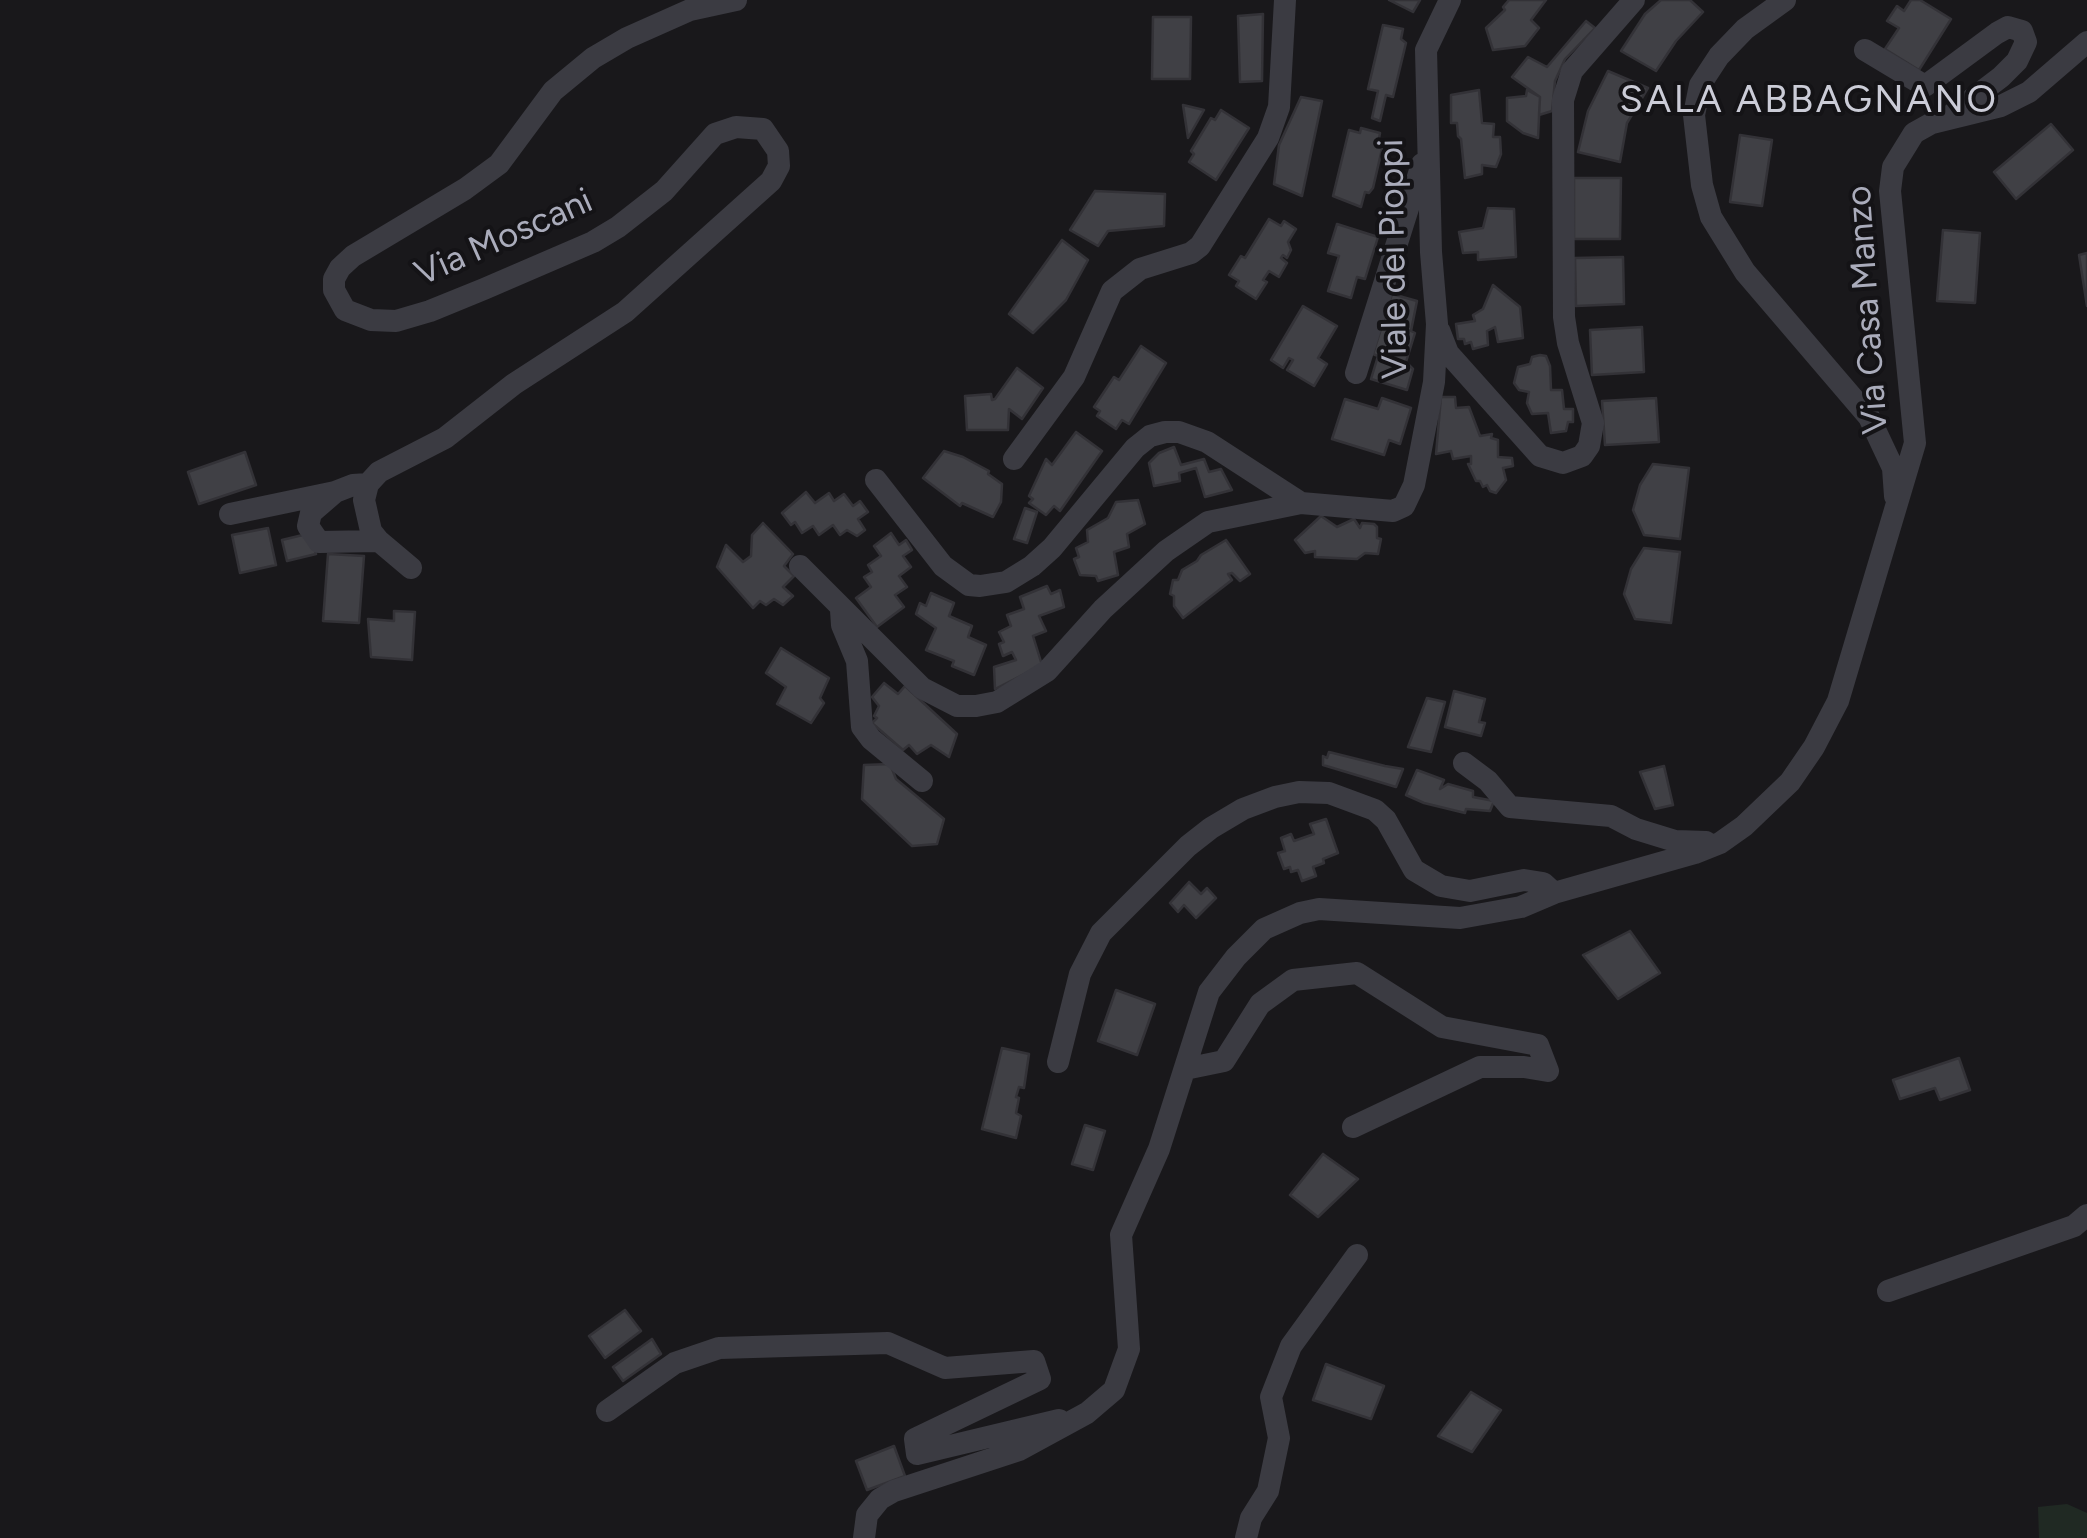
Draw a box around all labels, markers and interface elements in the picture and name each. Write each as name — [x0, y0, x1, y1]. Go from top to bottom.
district label: SALA ABBAGNANO — [1620, 78, 1998, 124]
street label: Viale dei Pioppi — [1371, 139, 1417, 379]
street label: Via Moscani — [409, 180, 599, 296]
street label: Via Casa Manzo — [1838, 184, 1898, 436]

